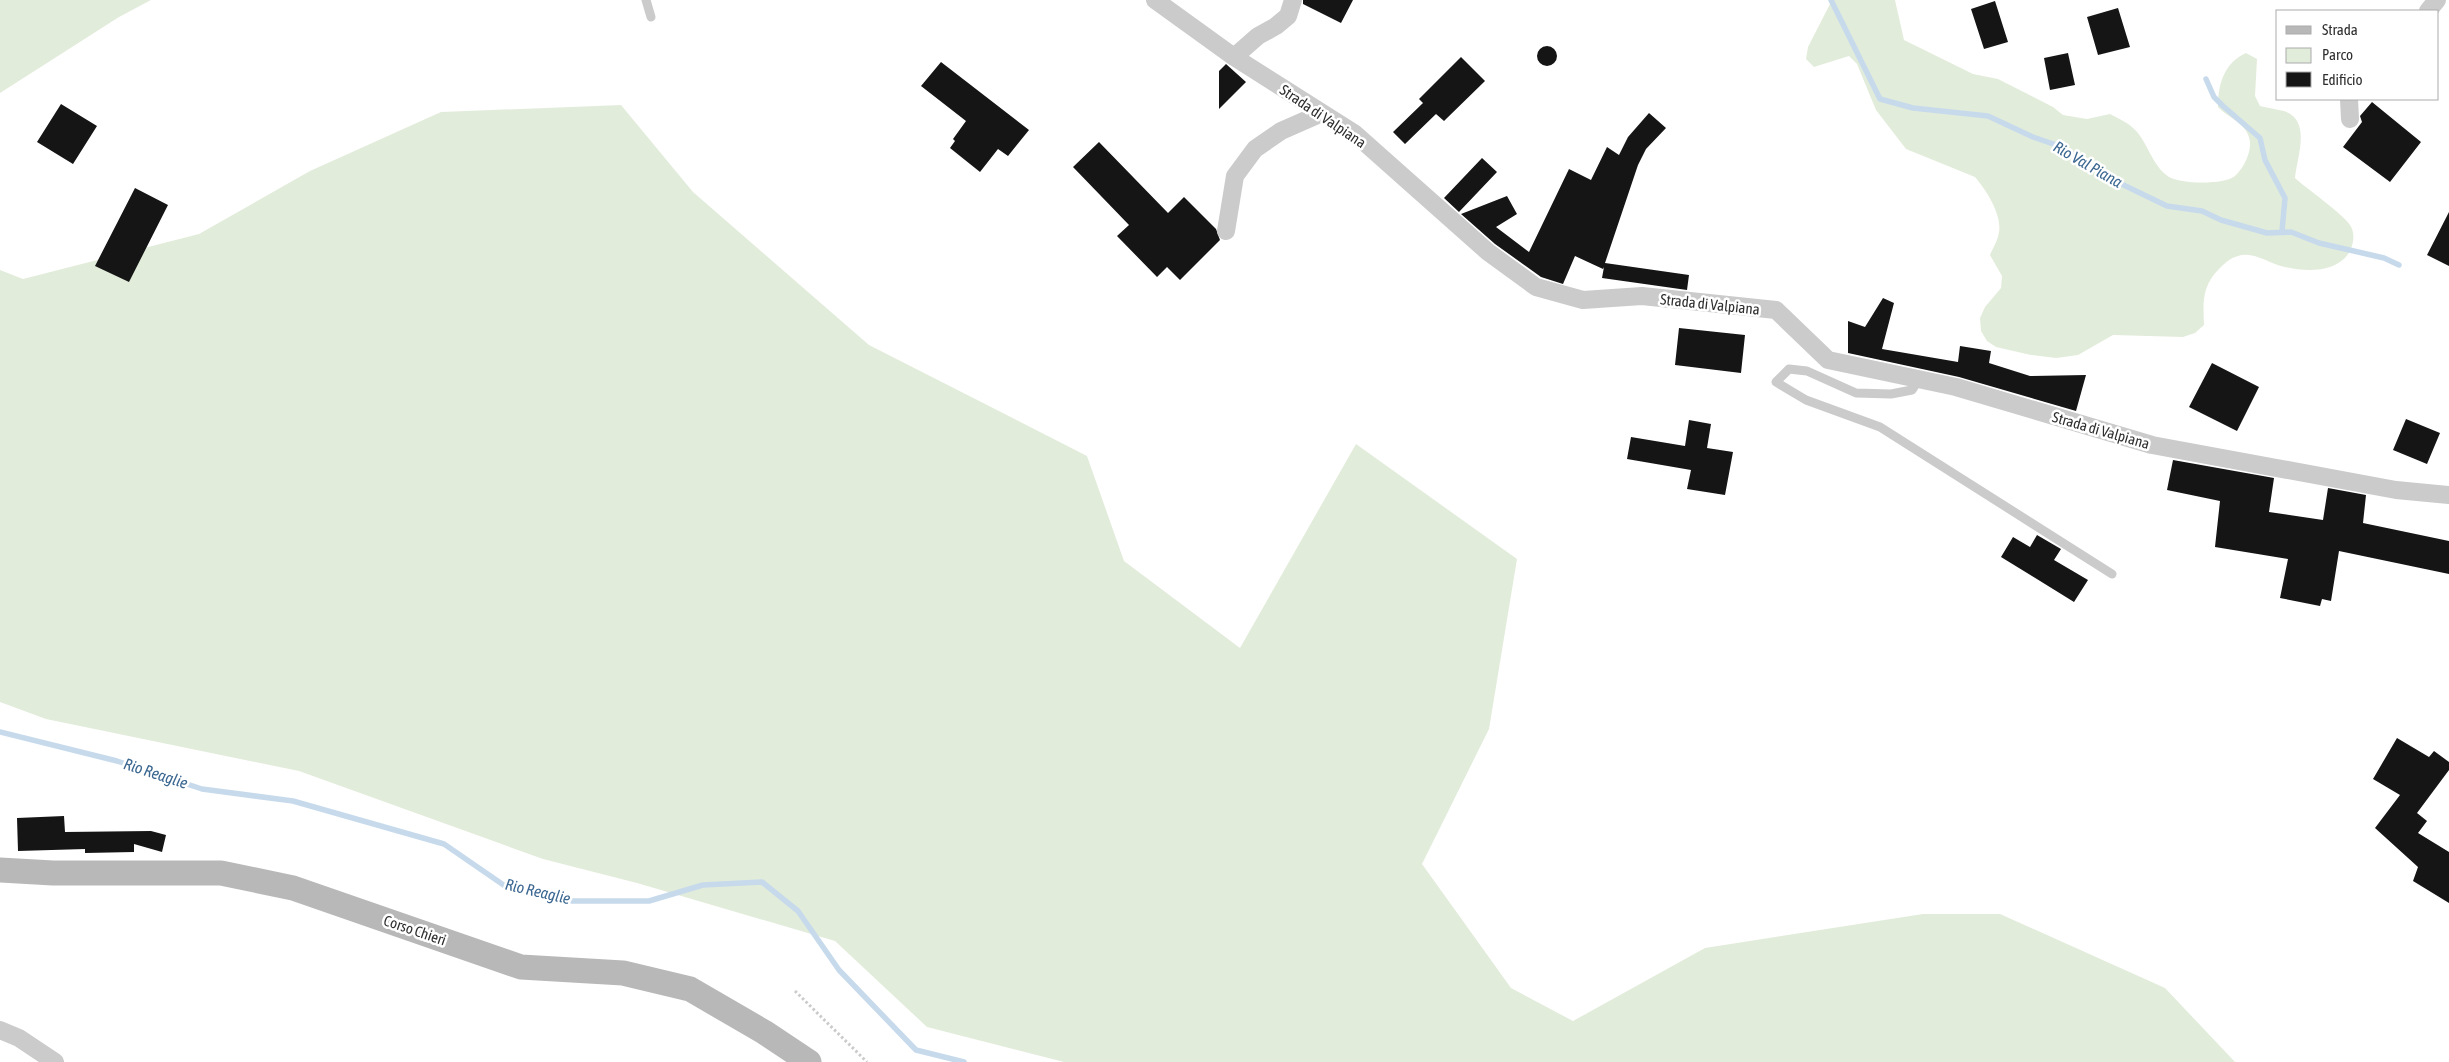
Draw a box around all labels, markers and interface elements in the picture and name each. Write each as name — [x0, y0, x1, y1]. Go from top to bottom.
legend — [2276, 10, 2439, 100]
text: Strada — [2322, 21, 2358, 38]
text: Parco — [2322, 46, 2353, 63]
text: Edificio — [2322, 71, 2363, 88]
street label: Strada di Valpiana — [1277, 81, 1369, 151]
water label: Rio Val Piana — [2050, 137, 2126, 191]
street label: Strada di Valpiana — [1659, 290, 1761, 318]
street label: Strada di Valpiana — [2051, 408, 2151, 452]
water label: Rio Reaglie — [121, 754, 190, 793]
water label: Rio Reaglie — [503, 875, 572, 908]
street label: Corso Chieri — [382, 911, 448, 949]

